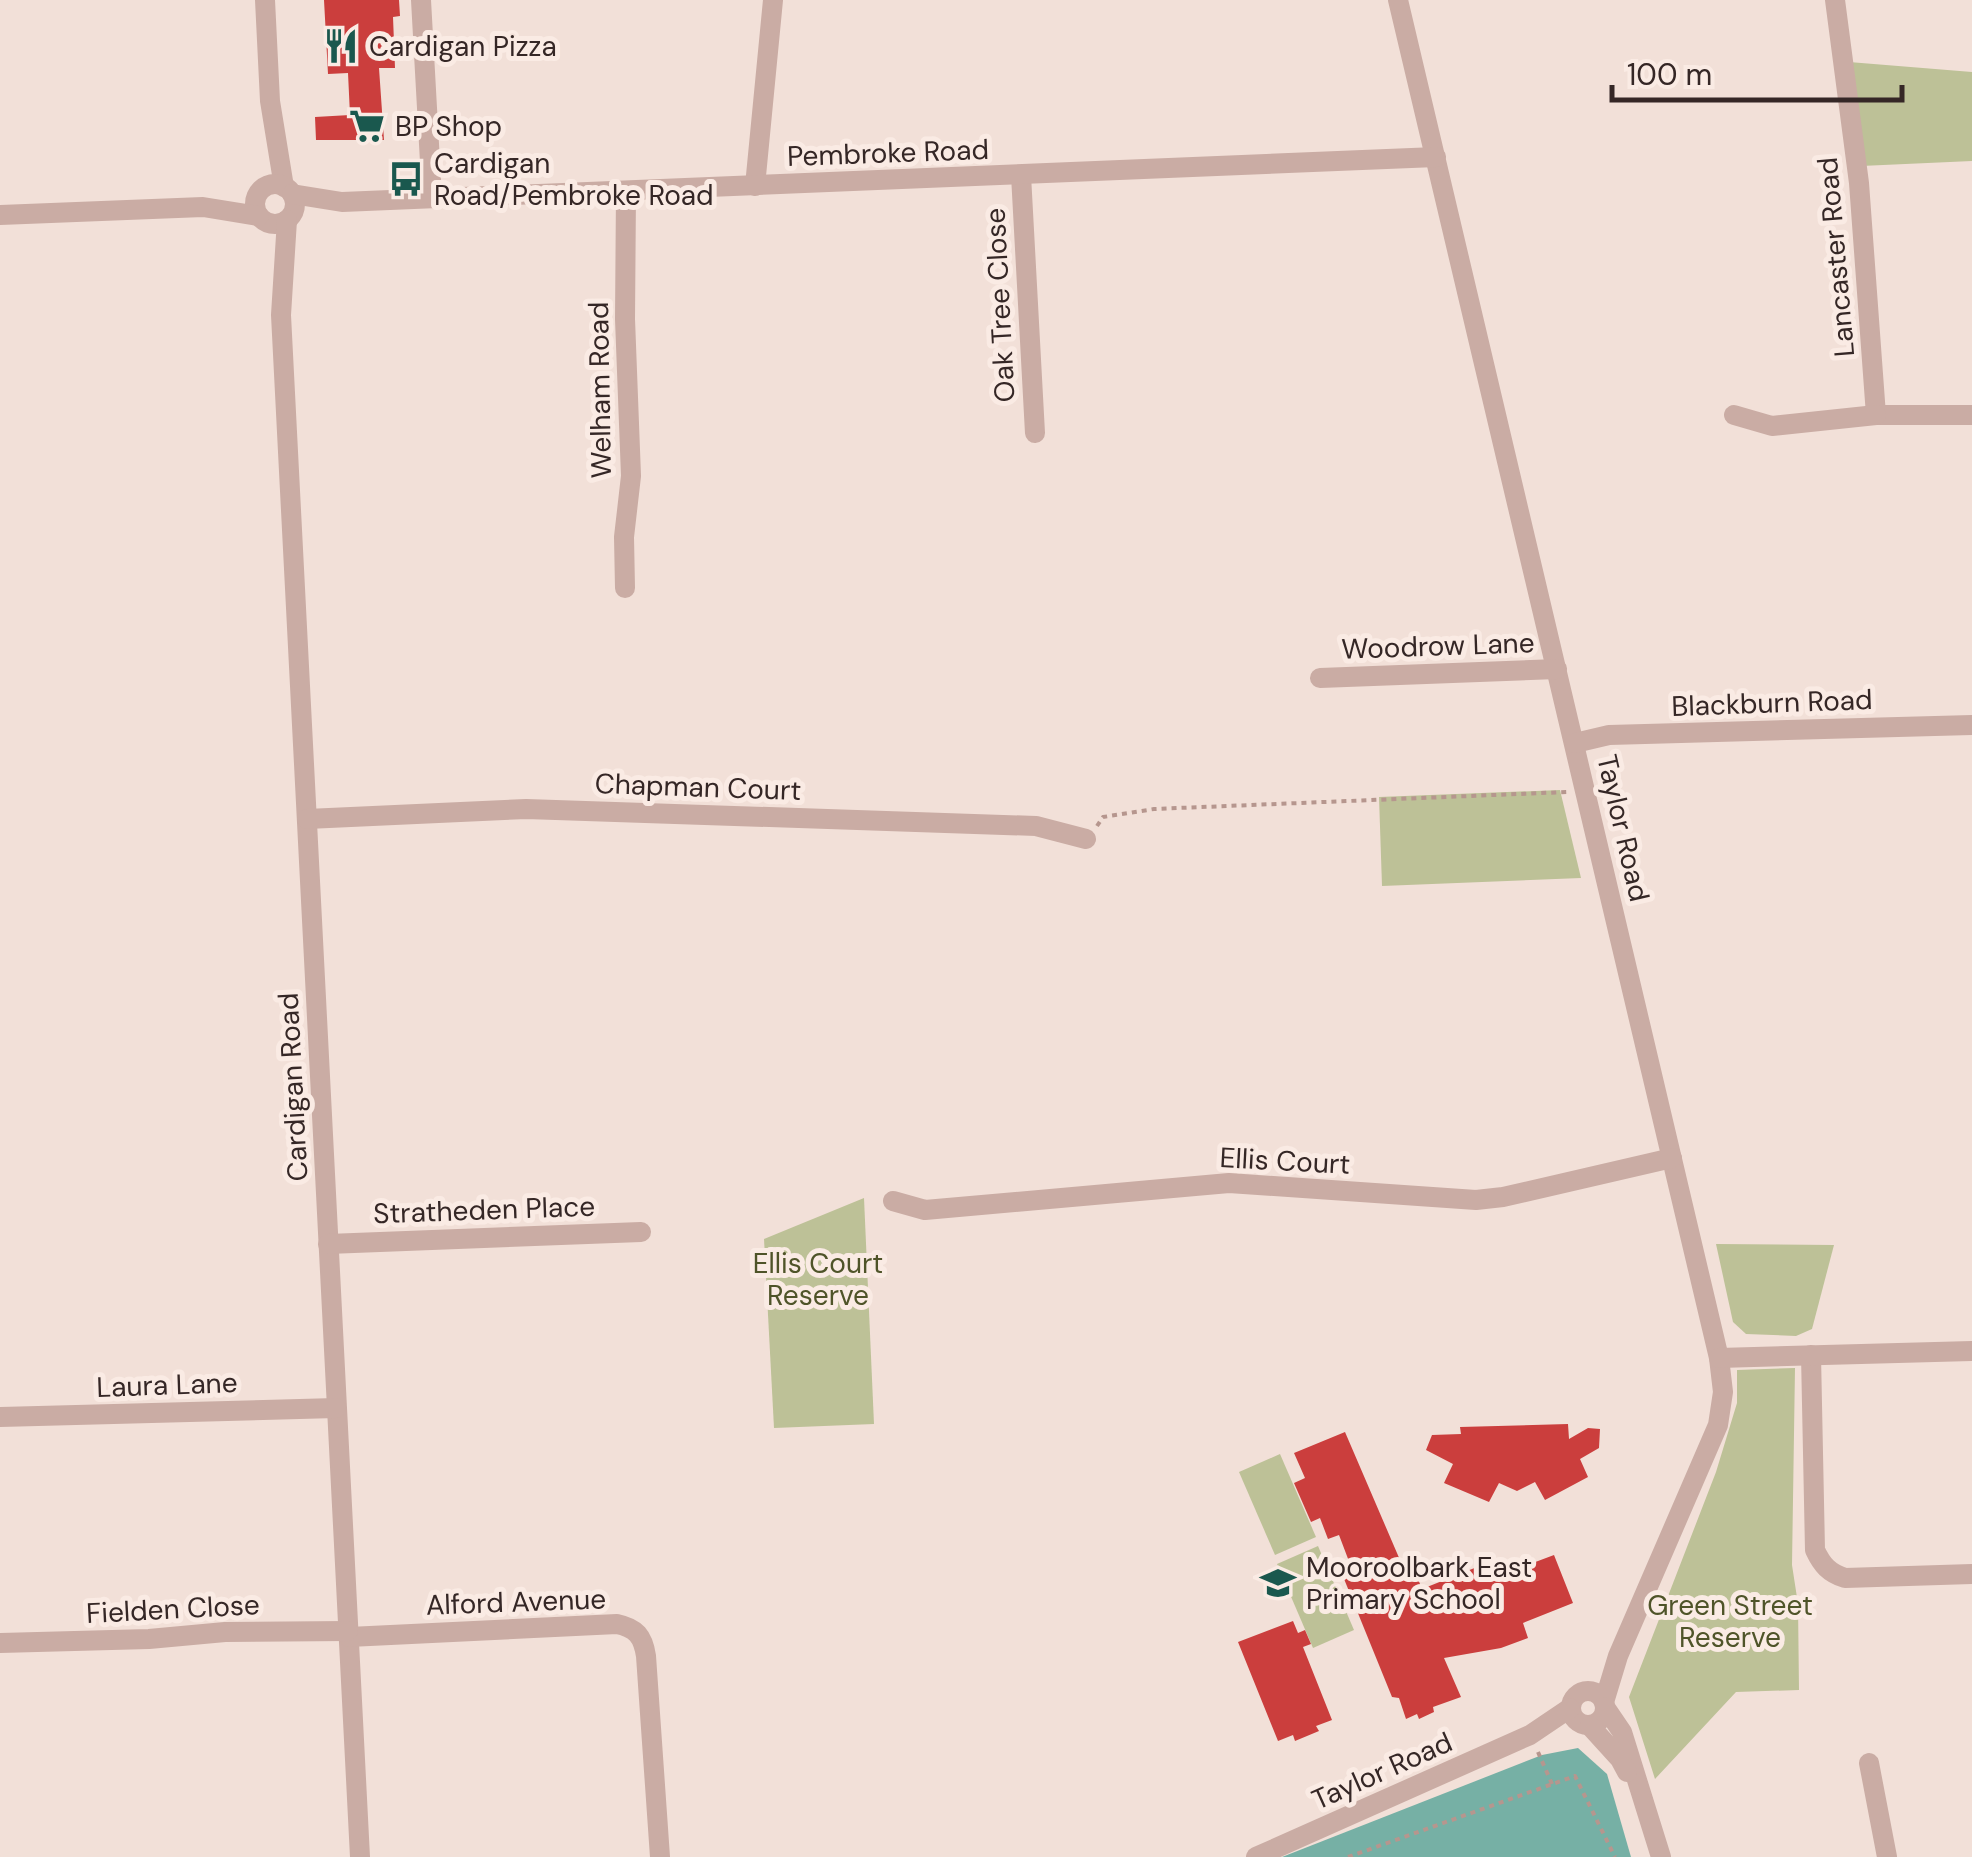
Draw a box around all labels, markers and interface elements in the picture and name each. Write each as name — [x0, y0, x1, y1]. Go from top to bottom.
restaurant icon: Cardigan Pizza — [322, 27, 360, 65]
place label: Cardigan Pizza — [369, 28, 557, 65]
scale bar — [1612, 40, 1902, 102]
text: 100 m — [1627, 55, 1712, 94]
supermarket icon: BP Shop — [348, 107, 386, 145]
place label: BP Shop — [395, 108, 502, 145]
street label: Pembroke Road — [786, 131, 990, 175]
place label: Cardigan Road/Pembroke Road — [434, 145, 714, 214]
street label: Lancaster Road — [1809, 156, 1863, 358]
bus stop icon: Cardigan Road/Pembroke Road — [387, 160, 425, 198]
street label: Oak Tree Close — [976, 207, 1024, 403]
street label: Welham Road — [580, 301, 620, 479]
street label: Woodrow Lane — [1341, 624, 1535, 668]
street label: Blackburn Road — [1671, 681, 1873, 725]
street label: Taylor Road — [1588, 751, 1658, 905]
street label: Chapman Court — [594, 765, 802, 809]
street label: Cardigan Road — [270, 992, 316, 1182]
street label: Ellis Court — [1219, 1139, 1351, 1183]
street label: Stratheden Place — [372, 1188, 596, 1232]
park label: Ellis Court Reserve — [753, 1245, 883, 1314]
street label: Laura Lane — [96, 1364, 238, 1406]
place label: Mooroolbark East Primary School — [1306, 1549, 1532, 1618]
school or university icon: Mooroolbark East Primary School — [1259, 1564, 1297, 1602]
street label: Alford Avenue — [425, 1580, 607, 1624]
street label: Fielden Close — [85, 1586, 261, 1632]
park label: Green Street Reserve — [1647, 1587, 1813, 1656]
street label: Taylor Road — [1306, 1724, 1458, 1818]

